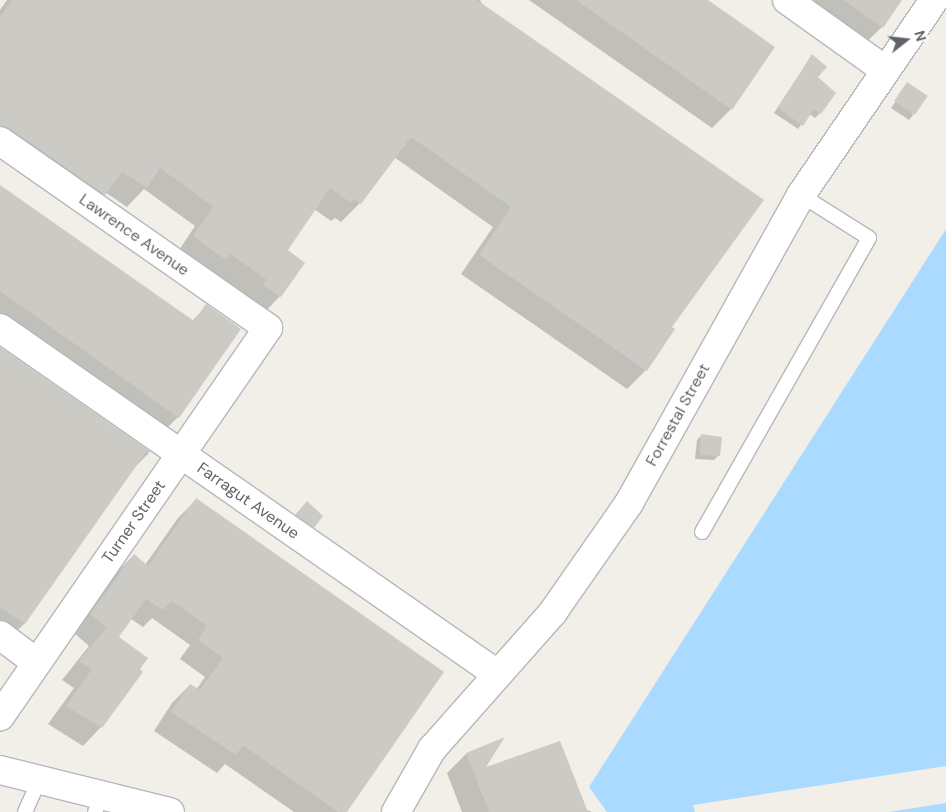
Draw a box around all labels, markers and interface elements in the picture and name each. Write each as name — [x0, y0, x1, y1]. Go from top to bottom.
north arrow — [881, 15, 931, 65]
text: N — [910, 28, 930, 43]
street label: Lawrence Avenue — [75, 190, 193, 280]
street label: Forrestal Street — [642, 360, 714, 470]
street label: Farragut Avenue — [193, 459, 303, 543]
street label: Turner Street — [98, 477, 170, 567]

